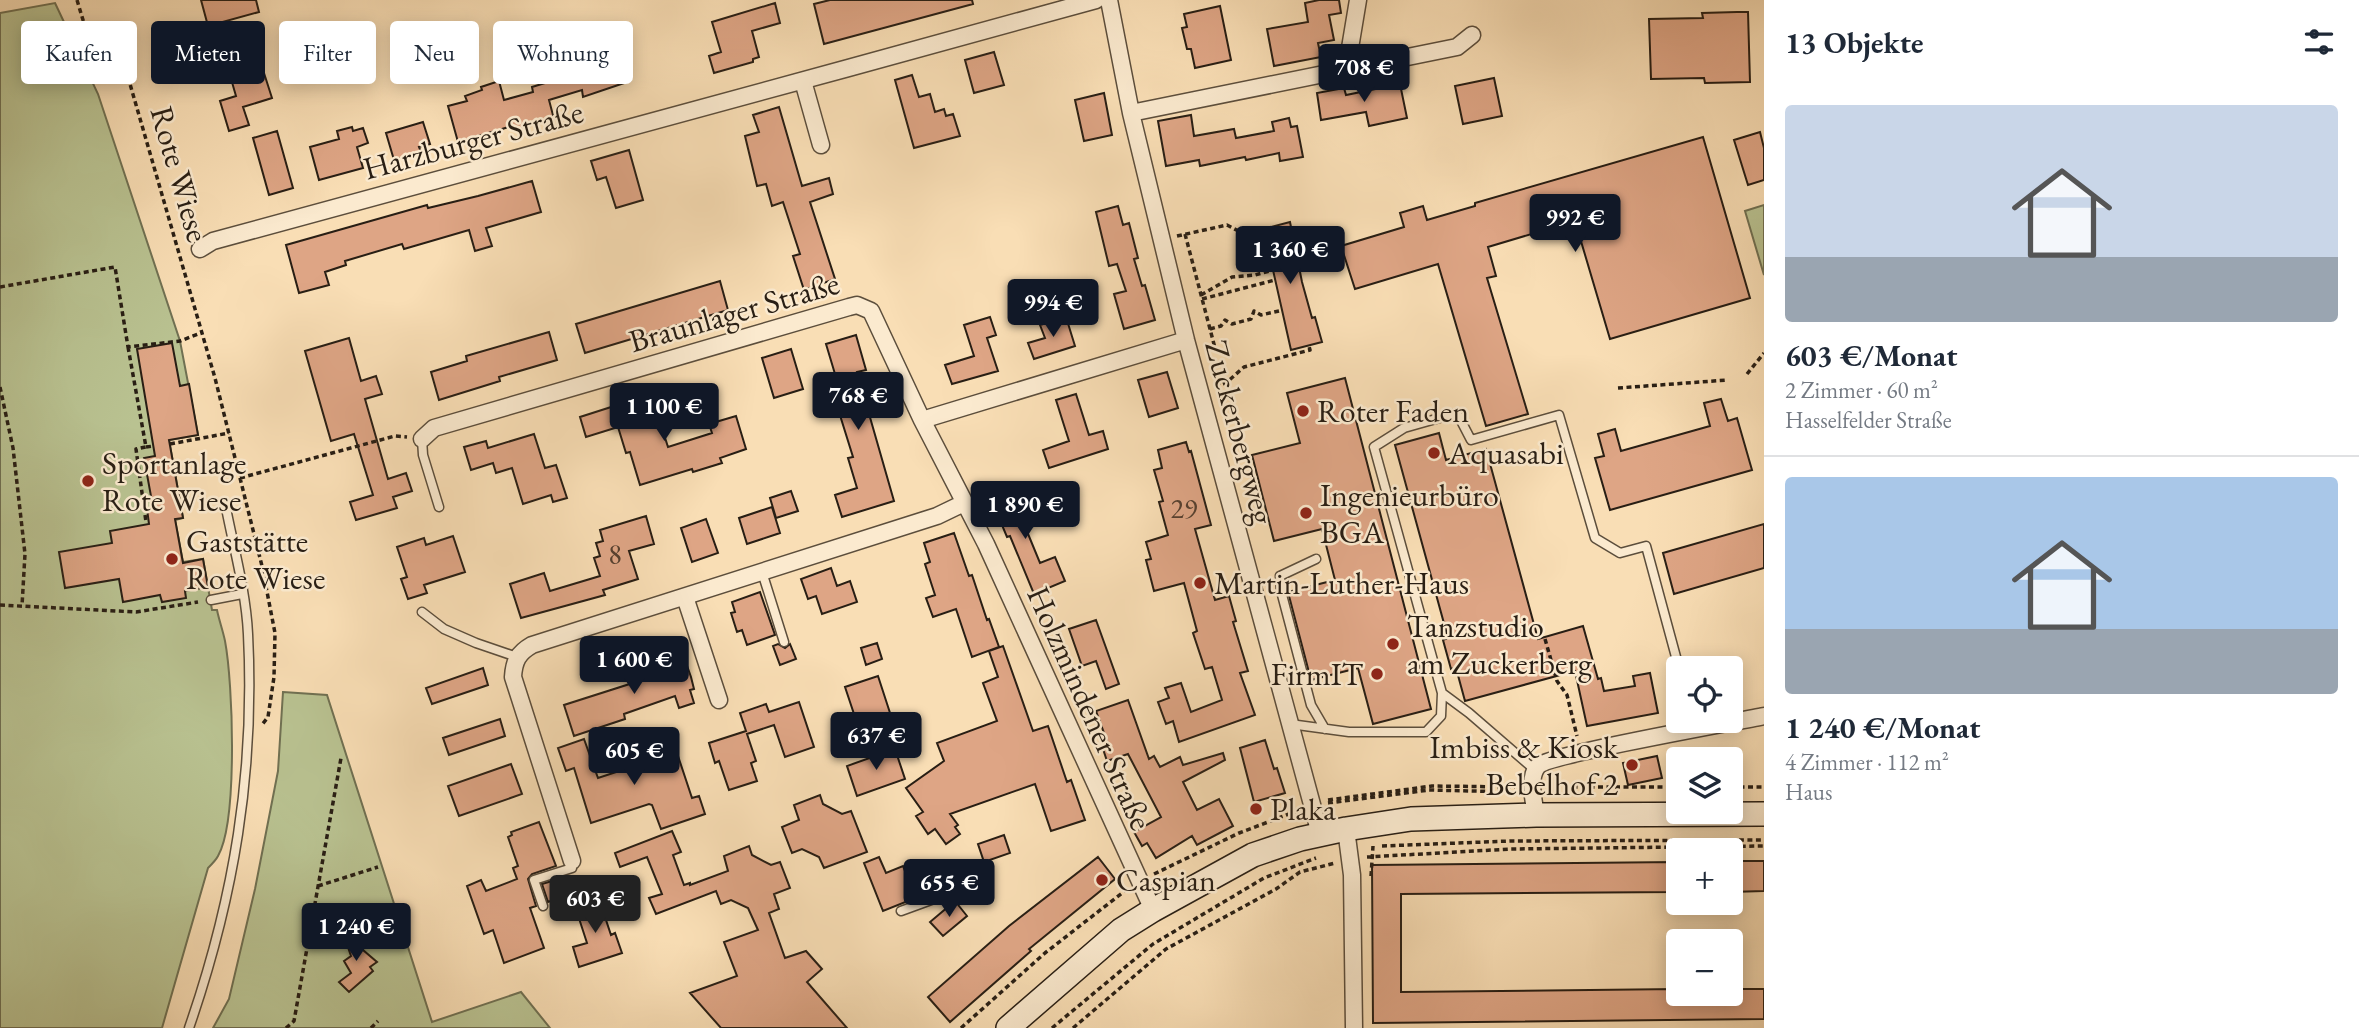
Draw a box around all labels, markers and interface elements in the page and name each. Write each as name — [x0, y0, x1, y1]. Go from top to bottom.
chip: Kaufen — [21, 21, 137, 84]
chip: Mieten — [151, 21, 265, 84]
chip: Filter — [279, 21, 376, 84]
chip: Neu — [390, 21, 479, 84]
chip: Wohnung — [493, 21, 633, 84]
text: 13 Objekte — [1785, 23, 1924, 62]
icon: filters — [2300, 23, 2338, 61]
pin: 708 € — [1315, 44, 1413, 104]
text: 708 € — [1335, 52, 1393, 82]
street label: Harzburger Straße — [358, 90, 588, 190]
street label: Rote Wiese — [141, 101, 219, 247]
icon: home — [1999, 150, 2125, 276]
pin: 992 € — [1526, 194, 1624, 254]
text: 992 € — [1546, 202, 1604, 232]
pin: 1 360 € — [1225, 226, 1355, 286]
text: 1 360 € — [1252, 234, 1328, 264]
street label: Braunlager Straße — [624, 262, 844, 362]
pin: 994 € — [1004, 280, 1102, 339]
text: 994 € — [1024, 287, 1082, 317]
street label: Zuckerbergweg — [1195, 336, 1285, 529]
text: 603 €/Monat — [1785, 336, 1957, 375]
pin: 768 € — [809, 372, 907, 432]
text: 2 Zimmer · 60 m² — [1785, 375, 1938, 405]
text: 768 € — [829, 380, 887, 410]
pin: 1 100 € — [599, 384, 729, 443]
place label: Roter Faden — [1317, 390, 1469, 432]
text: 1 100 € — [626, 391, 702, 421]
marker: Roter Faden — [1295, 403, 1311, 419]
text: Hasselfelder Straße — [1785, 405, 1952, 435]
place label: Aquasabi — [1447, 432, 1564, 474]
place label: Sportanlage Rote Wiese — [102, 442, 247, 521]
marker: Aquasabi — [1426, 445, 1442, 461]
marker: Sportanlage Rote Wiese — [80, 473, 96, 489]
place label: Ingenieurbüro BGA — [1320, 474, 1499, 553]
pin: 1 890 € — [960, 482, 1090, 541]
text: 1 890 € — [987, 489, 1063, 519]
house number: 29 — [1171, 490, 1197, 526]
marker: Ingenieurbüro BGA — [1298, 505, 1314, 521]
place label: Gaststätte Rote Wiese — [186, 520, 325, 599]
icon: home — [1999, 522, 2125, 648]
house number: 8 — [608, 536, 622, 572]
marker: Gaststätte Rote Wiese — [164, 551, 180, 567]
place label: Martin-Luther-Haus — [1214, 562, 1469, 604]
marker: Martin-Luther-Haus — [1192, 575, 1208, 591]
street label: Holzmindener Straße — [1017, 579, 1163, 837]
place label: Tanzstudio am Zuckerberg — [1407, 605, 1593, 684]
pin: 1 600 € — [569, 636, 699, 696]
marker: Tanzstudio am Zuckerberg — [1385, 636, 1401, 652]
text: 1 600 € — [596, 644, 672, 674]
place label: FirmIT — [1271, 653, 1364, 695]
map controls — [1666, 656, 1743, 1006]
button: locate — [1666, 656, 1743, 733]
marker: FirmIT — [1369, 666, 1385, 682]
text: 1 240 €/Monat — [1785, 708, 1980, 747]
pin: 637 € — [827, 712, 925, 772]
text: 637 € — [847, 720, 905, 750]
place label: Imbiss & Kiosk Bebelhof 2 — [1429, 726, 1619, 805]
pin: 605 € — [585, 728, 683, 787]
text: 605 € — [605, 735, 663, 765]
button: layers — [1666, 747, 1743, 824]
text: 4 Zimmer · 112 m² — [1785, 747, 1949, 777]
marker: Imbiss & Kiosk Bebelhof 2 — [1624, 757, 1640, 773]
text: Haus — [1785, 777, 1832, 807]
place label: Plaka — [1270, 788, 1336, 830]
marker: Plaka — [1248, 801, 1264, 817]
button: + — [1666, 838, 1743, 915]
place label: Caspian — [1116, 859, 1216, 901]
pin: 655 € — [900, 860, 998, 919]
text: 655 € — [920, 867, 978, 897]
marker: Caspian — [1094, 872, 1110, 888]
pin: 603 € — [546, 876, 644, 935]
text: 603 € — [566, 883, 624, 913]
pin: 1 240 € — [291, 904, 421, 963]
text: 1 240 € — [318, 911, 394, 941]
button: − — [1666, 929, 1743, 1006]

